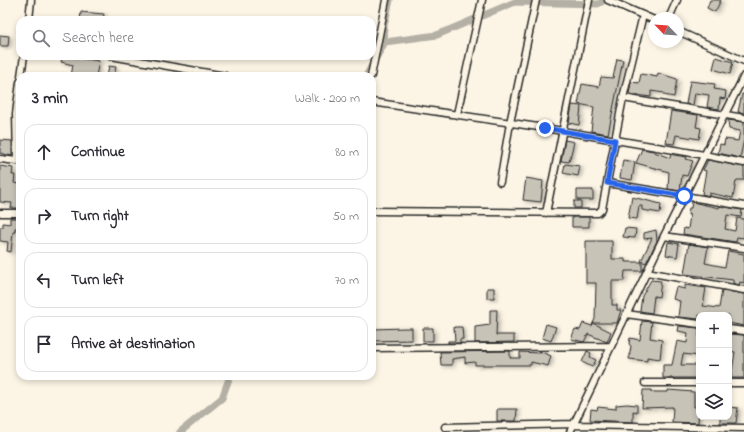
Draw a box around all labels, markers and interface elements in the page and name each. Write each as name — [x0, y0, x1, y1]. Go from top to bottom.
north arrow — [648, 12, 684, 48]
search box — [16, 16, 376, 60]
icon: search — [30, 27, 52, 49]
text: Search here — [62, 27, 134, 49]
text: 3 min — [32, 86, 68, 111]
text: Walk · 200 m — [295, 89, 360, 108]
route end — [536, 119, 554, 137]
icon: ahead — [33, 141, 55, 163]
text: Continue — [71, 141, 125, 163]
text: 80 m — [335, 143, 359, 162]
route start — [675, 187, 693, 205]
icon: right — [33, 205, 55, 227]
text: Turn right — [71, 205, 129, 227]
text: 50 m — [333, 207, 359, 226]
icon: left — [33, 269, 55, 291]
text: Turn left — [71, 269, 124, 291]
text: 70 m — [335, 271, 359, 290]
map controls — [696, 312, 732, 420]
button: + — [696, 312, 732, 348]
icon: arrive — [33, 333, 55, 355]
text: Arrive at destination — [71, 333, 195, 355]
button: − — [696, 348, 732, 384]
button: layers — [696, 384, 732, 420]

